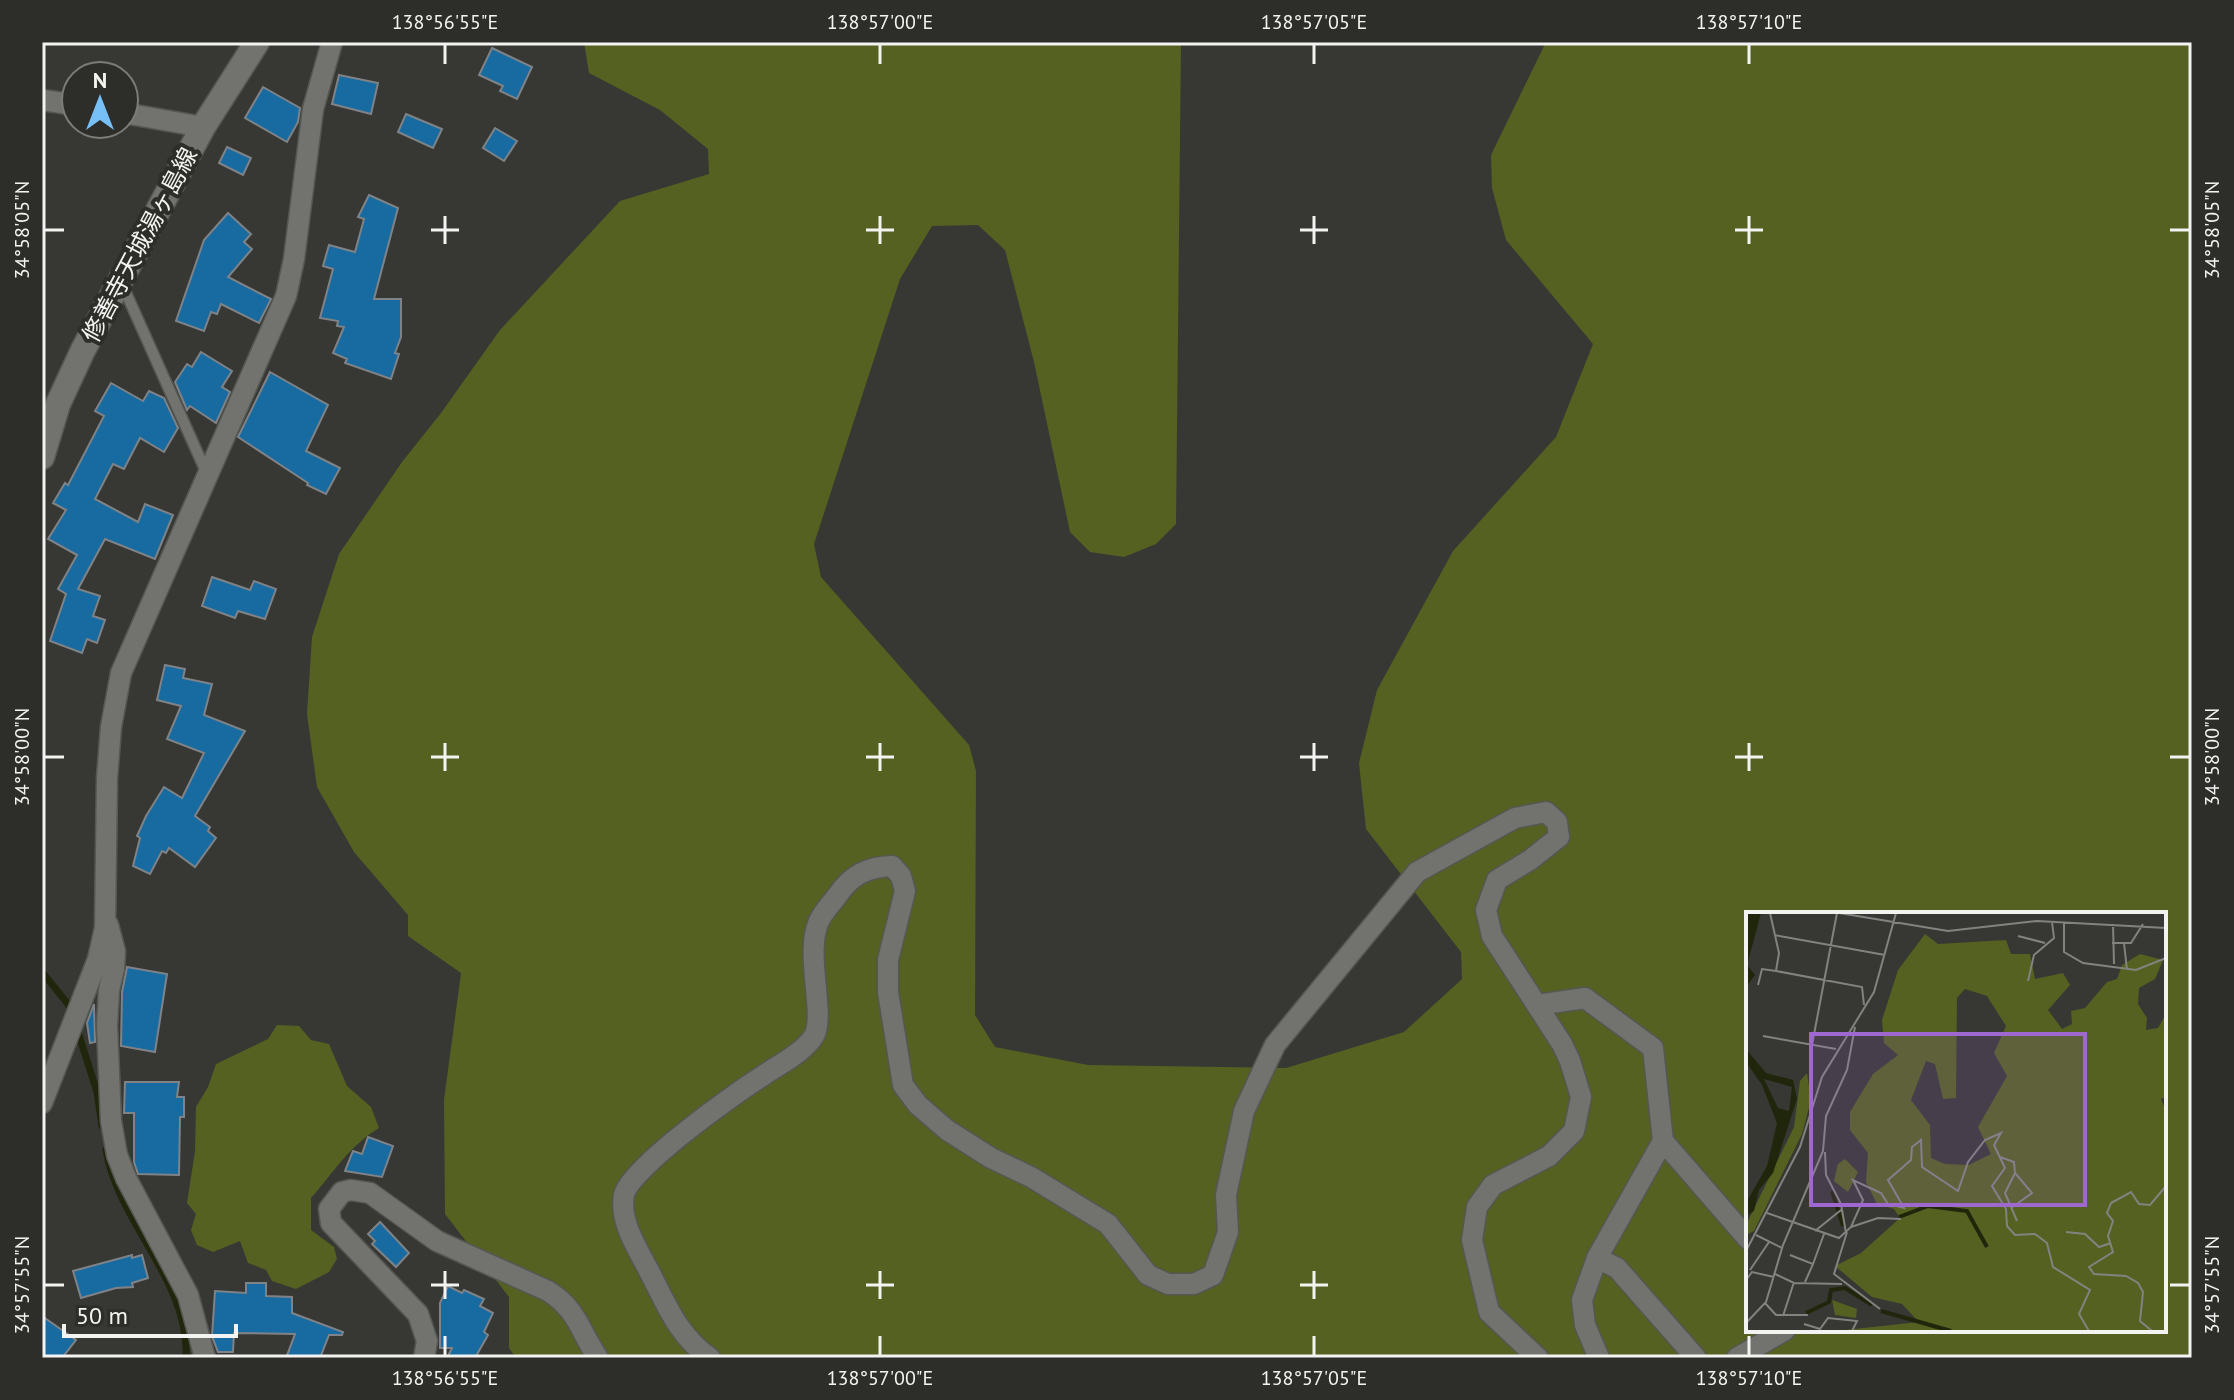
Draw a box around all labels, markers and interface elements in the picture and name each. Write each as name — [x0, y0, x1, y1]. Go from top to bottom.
text: 138°56'55"E — [392, 9, 498, 35]
text: 138°57'00"E — [827, 9, 933, 35]
text: 138°57'05"E — [1261, 9, 1367, 35]
text: 138°57'10"E — [1696, 9, 1802, 35]
north arrow — [60, 60, 140, 140]
text: N — [93, 66, 107, 94]
street label: 修善寺天城湯ヶ島線 — [75, 142, 204, 347]
text: 34°58'05"N — [9, 181, 35, 279]
text: 34°58'05"N — [2199, 181, 2225, 279]
text: 34°58'00"N — [9, 708, 35, 806]
text: 34°58'00"N — [2199, 708, 2225, 806]
inset map — [1746, 912, 2166, 1332]
text: 34°57'55"N — [9, 1236, 35, 1334]
text: 34°57'55"N — [2199, 1236, 2225, 1334]
scale bar — [64, 1288, 236, 1338]
text: 50 m — [76, 1300, 128, 1331]
text: 138°56'55"E — [392, 1365, 498, 1391]
text: 138°57'00"E — [827, 1365, 933, 1391]
text: 138°57'05"E — [1261, 1365, 1367, 1391]
text: 138°57'10"E — [1696, 1365, 1802, 1391]

